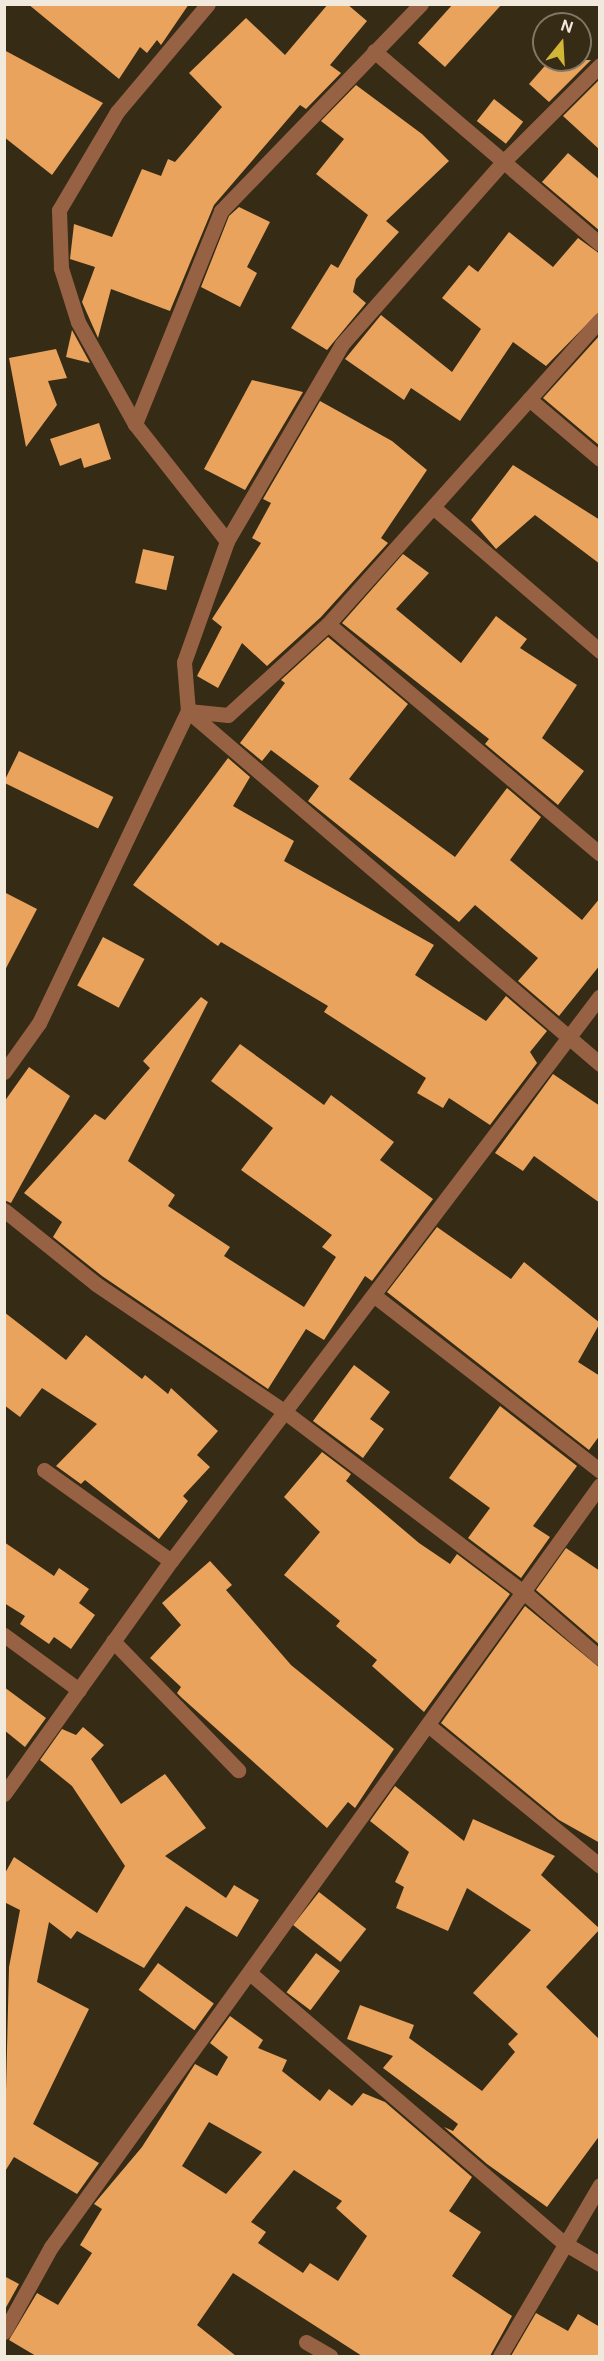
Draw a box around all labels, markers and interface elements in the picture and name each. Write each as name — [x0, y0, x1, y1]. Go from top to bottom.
north arrow — [532, 12, 592, 72]
text: N — [558, 15, 576, 38]

